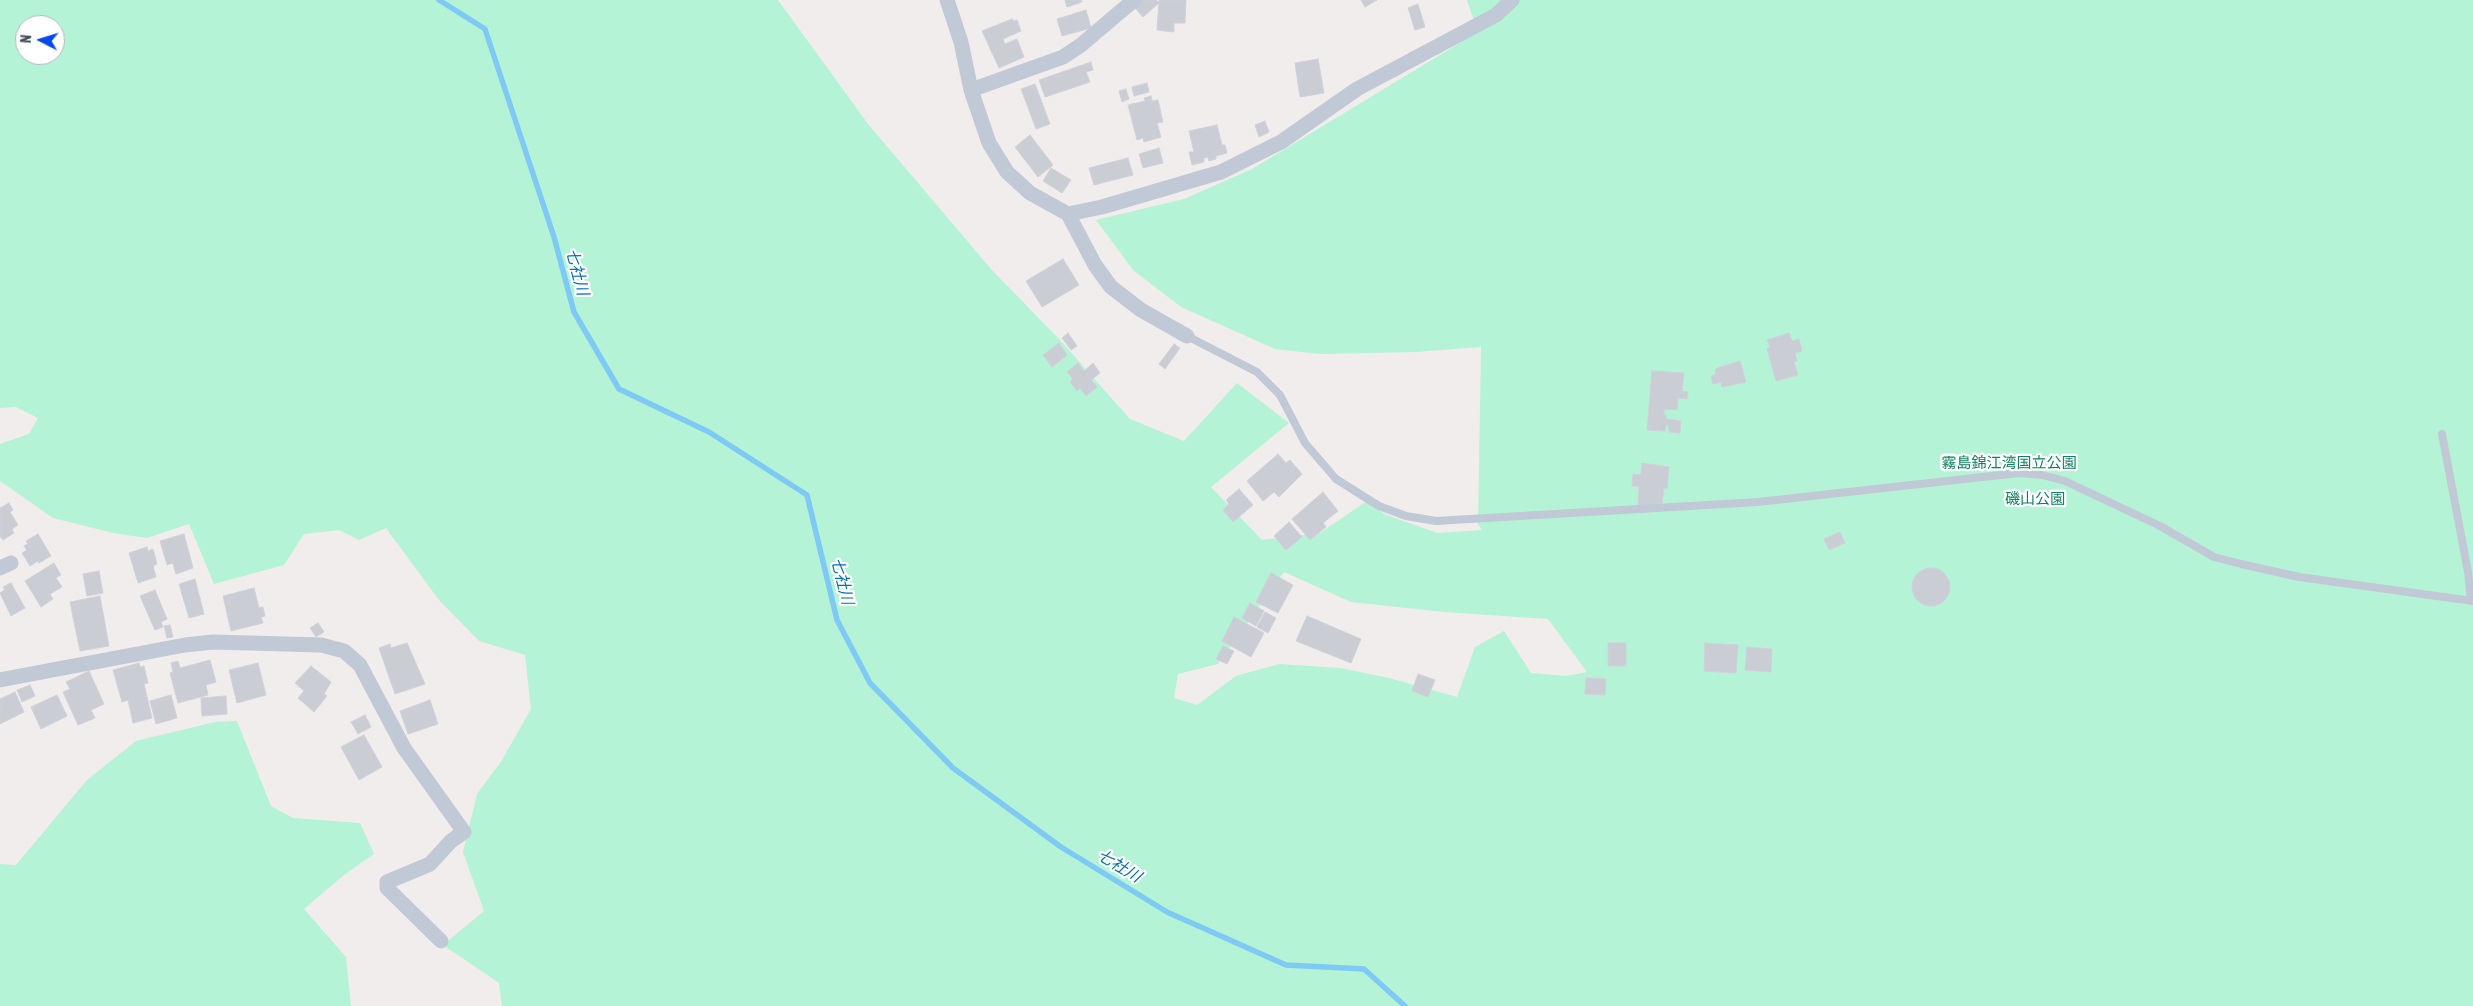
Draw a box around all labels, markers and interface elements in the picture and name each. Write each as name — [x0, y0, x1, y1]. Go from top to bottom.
north arrow — [15, 15, 65, 65]
text: N — [18, 34, 34, 44]
water label: 七社川 — [562, 246, 592, 298]
park label: 霧島錦江湾国立公園 — [1942, 454, 2076, 472]
park label: 磯山公園 — [2005, 490, 2065, 508]
water label: 七社川 — [827, 555, 857, 607]
water label: 七社川 — [1093, 845, 1145, 887]

